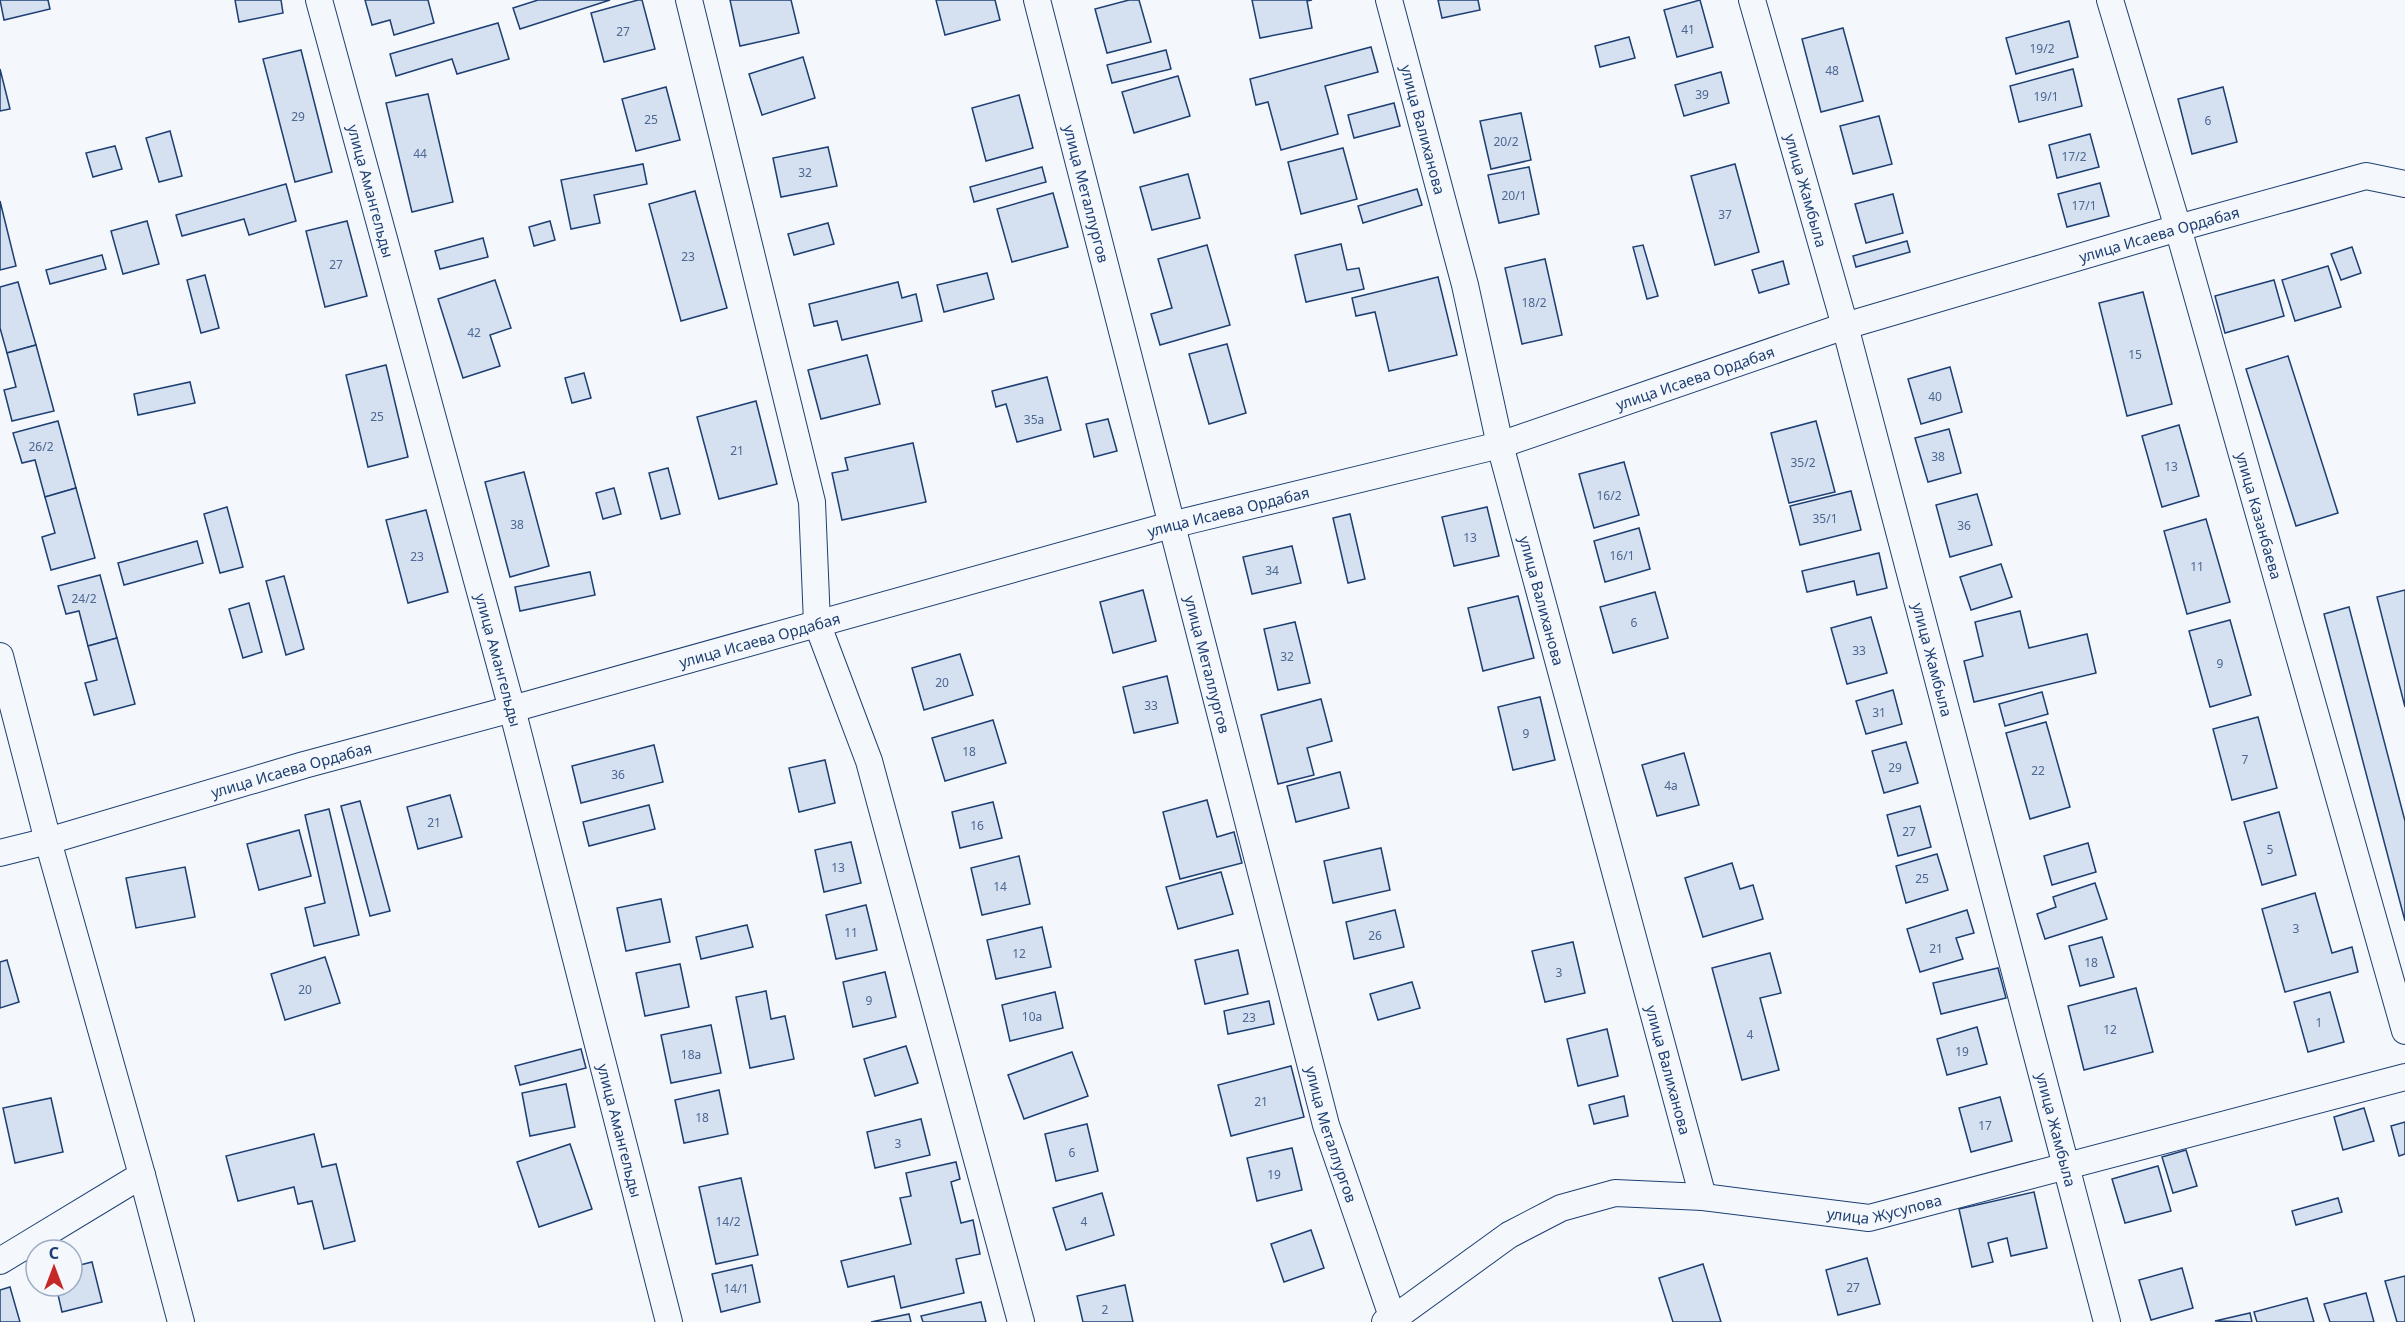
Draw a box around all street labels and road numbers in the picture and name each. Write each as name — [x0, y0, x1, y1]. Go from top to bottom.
street label: улица Валиханова — [1397, 62, 1450, 196]
street label: улица Амангельды — [343, 122, 399, 260]
street label: улица Металлургов — [1059, 123, 1114, 265]
street label: улица Жамбыла — [1781, 131, 1832, 250]
street label: улица Исаева Ордабая — [2076, 201, 2242, 267]
street label: улица Исаева Ордабая — [1613, 341, 1777, 414]
street label: улица Казанбаева — [2232, 450, 2287, 582]
street label: улица Исаева Ордабая — [1145, 482, 1311, 541]
street label: улица Валиханова — [1515, 534, 1569, 668]
street label: улица Амангельды — [471, 591, 526, 729]
street label: улица Металлургов — [1180, 593, 1235, 736]
street label: улица Жамбыла — [1908, 600, 1957, 719]
street label: улица Исаева Ордабая — [677, 608, 842, 672]
street label: улица Исаева Ордабая — [208, 737, 374, 802]
street label: улица Валиханова — [1642, 1003, 1696, 1137]
street label: улица Амангельды — [593, 1062, 647, 1200]
street label: улица Металлургов — [1301, 1064, 1362, 1205]
street label: улица Жамбыла — [2032, 1070, 2081, 1189]
street label: улица Жусупова — [1826, 1189, 1944, 1228]

